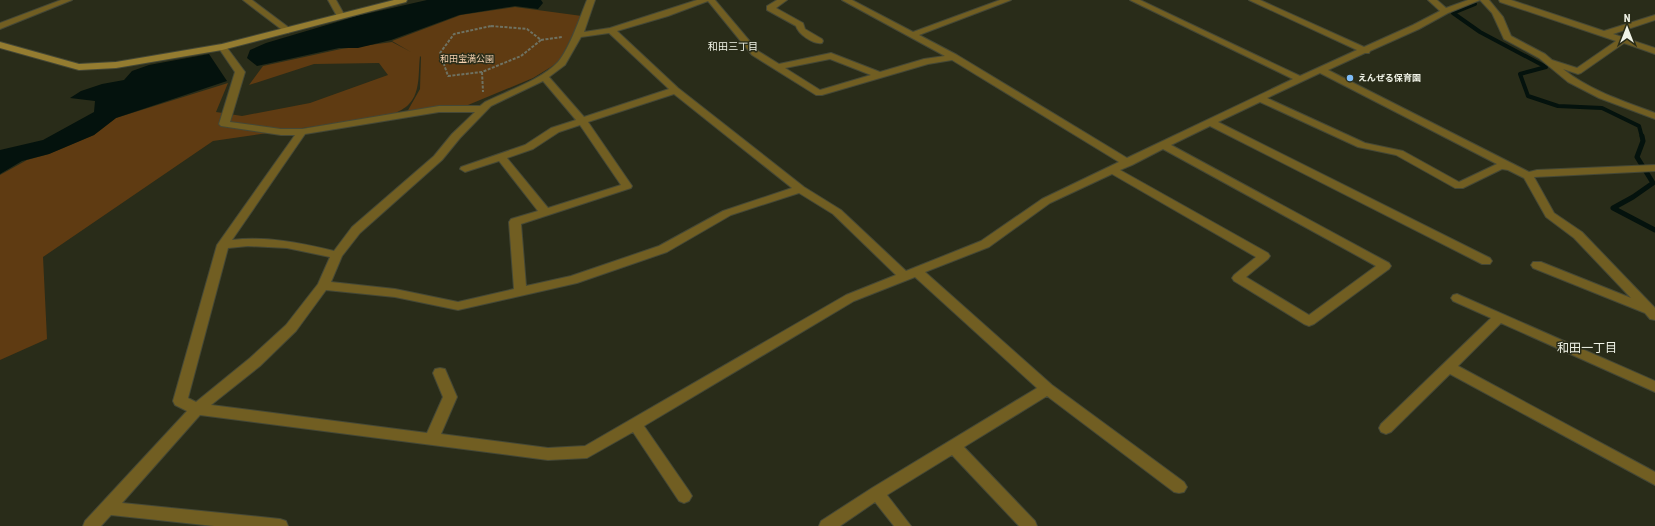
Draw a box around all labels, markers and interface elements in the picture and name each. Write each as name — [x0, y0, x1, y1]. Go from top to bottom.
north arrow — [1607, 8, 1647, 48]
text: N — [1624, 12, 1631, 25]
district label: 和田三丁目 — [708, 41, 758, 52]
park label: 和田宝満公園 — [440, 54, 494, 64]
marker: えんぜる保育園 — [1345, 73, 1355, 83]
place label: えんぜる保育園 — [1358, 73, 1421, 83]
district label: 和田一丁目 — [1557, 341, 1617, 355]

